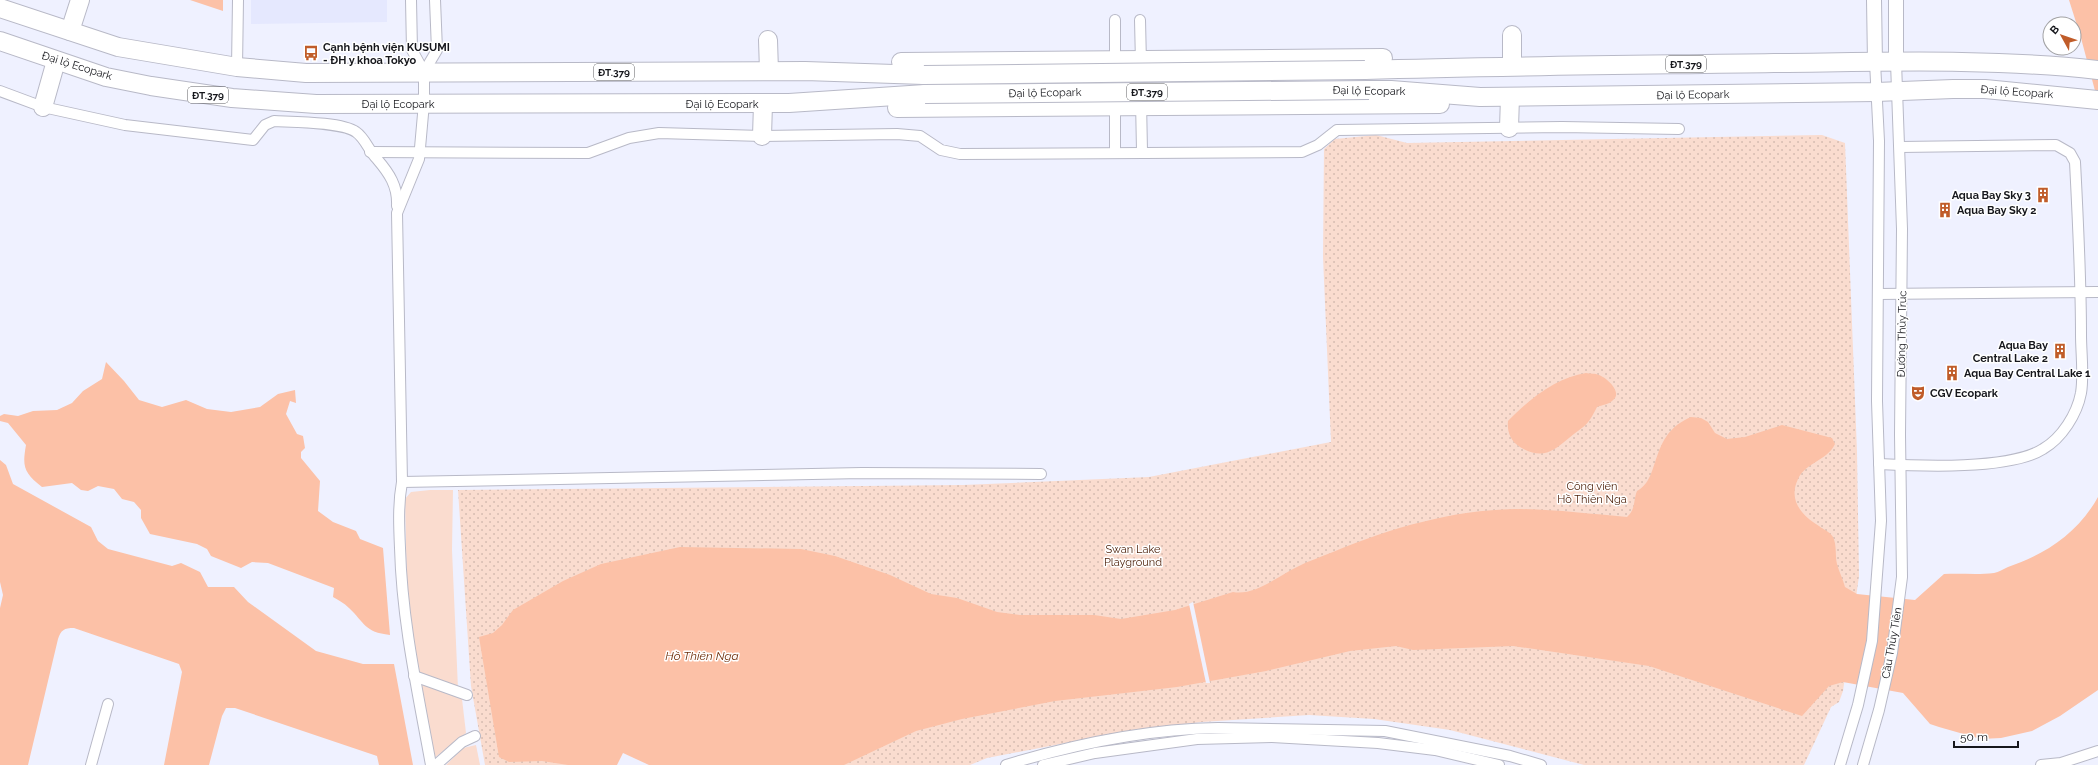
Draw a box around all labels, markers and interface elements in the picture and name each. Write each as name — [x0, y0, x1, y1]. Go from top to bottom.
north arrow — [2042, 16, 2082, 56]
text: B — [2047, 22, 2062, 37]
place label: Cạnh bệnh viện KUSUMI - ĐH y khoa Tokyo — [323, 41, 450, 67]
bus stop icon: Cạnh bệnh viện KUSUMI - ĐH y khoa Tokyo — [302, 44, 320, 62]
street label: Đại lộ Ecopark — [40, 49, 114, 83]
road number: ĐT.379 — [1666, 56, 1706, 72]
road number: ĐT.379 — [594, 64, 634, 80]
street label: Đại lộ Ecopark — [1980, 83, 2054, 101]
road number: ĐT.379 — [1127, 84, 1167, 100]
street label: Đại lộ Ecopark — [1332, 84, 1406, 98]
street label: Đại lộ Ecopark — [1008, 86, 1082, 100]
road number: ĐT.379 — [188, 87, 228, 103]
street label: Đại lộ Ecopark — [1656, 88, 1730, 102]
street label: Đại lộ Ecopark — [361, 98, 435, 111]
street label: Đại lộ Ecopark — [685, 98, 759, 111]
building icon: Aqua Bay Sky 3 — [2034, 186, 2052, 204]
place label: Aqua Bay Sky 3 — [1952, 189, 2031, 202]
building icon: Aqua Bay Sky 2 — [1936, 201, 1954, 219]
place label: Aqua Bay Sky 2 — [1957, 204, 2036, 217]
street label: Đường Thủy Trúc — [1895, 291, 1909, 377]
place label: Aqua Bay Central Lake 2 — [1973, 339, 2048, 365]
building icon: Aqua Bay Central Lake 2 — [2051, 342, 2069, 360]
building icon: Aqua Bay Central Lake 1 — [1943, 364, 1961, 382]
place label: Aqua Bay Central Lake 1 — [1964, 367, 2091, 380]
theatre icon: CGV Ecopark — [1909, 384, 1927, 402]
place label: CGV Ecopark — [1930, 387, 1999, 400]
park label: Công viên Hồ Thiên Nga — [1557, 480, 1627, 506]
park label: Swan Lake Playground — [1104, 543, 1162, 569]
street label: Cầu Thủy Tiên — [1879, 606, 1905, 680]
water label: Hồ Thiên Nga — [665, 649, 739, 663]
scale bar — [1954, 723, 2018, 749]
text: 50 m — [1960, 730, 1988, 744]

